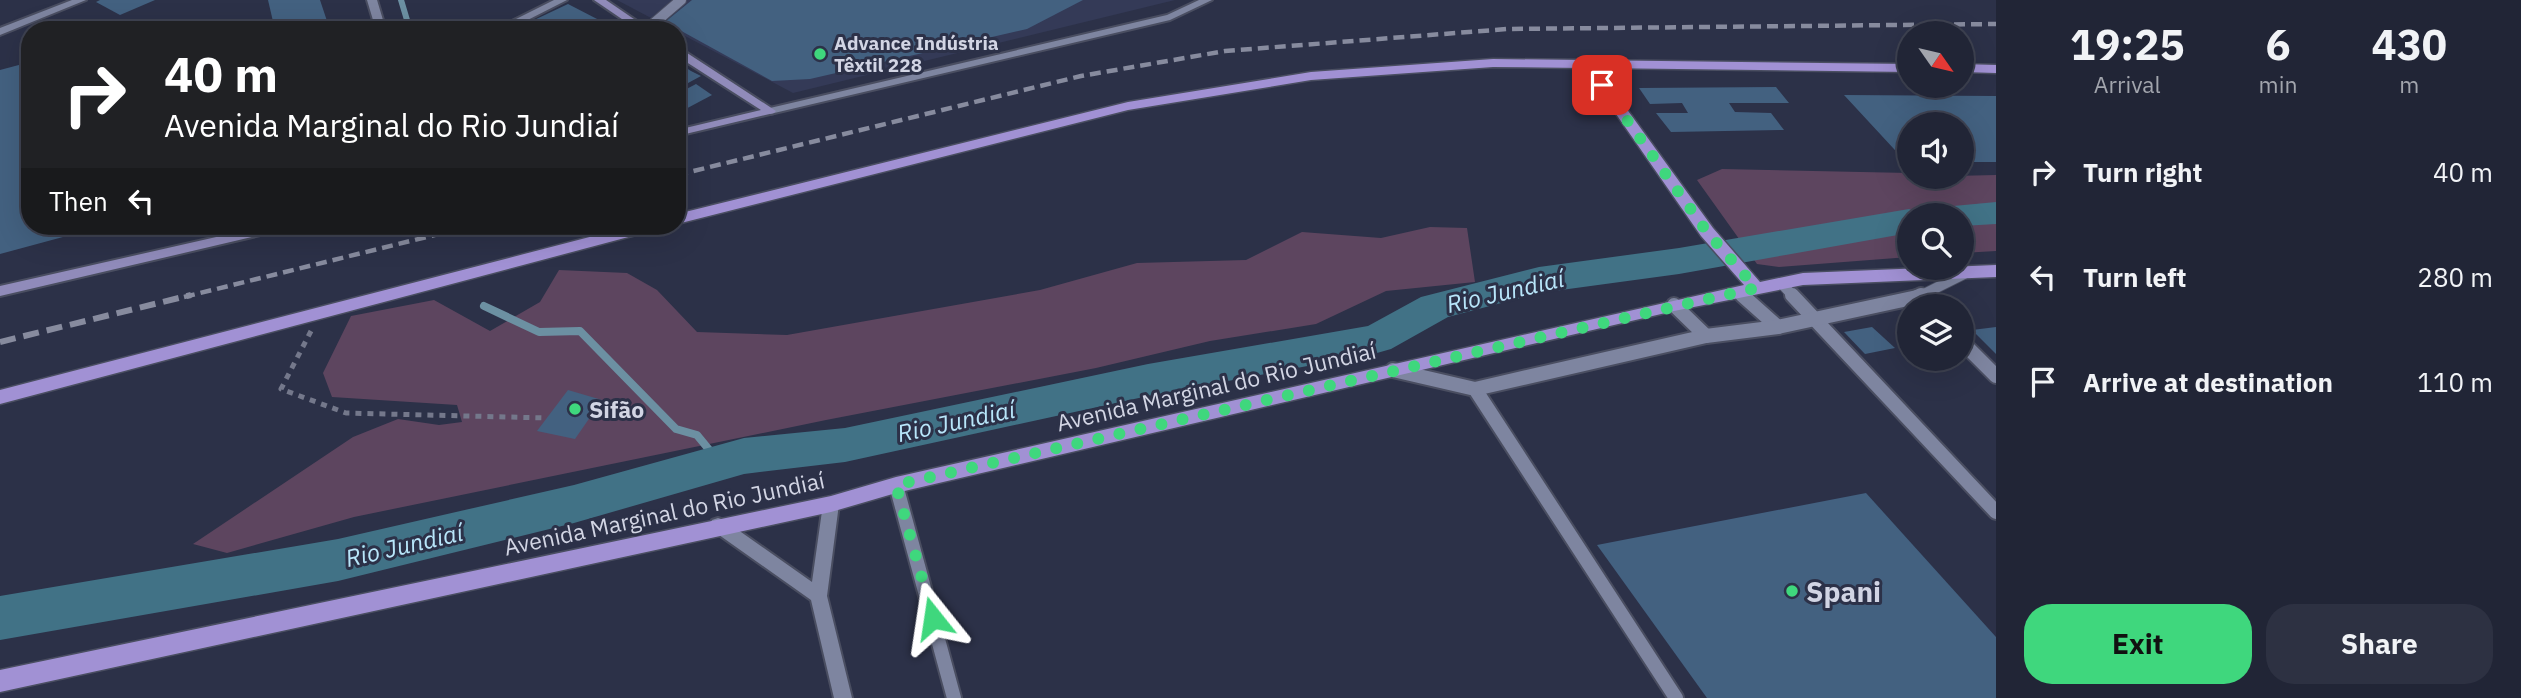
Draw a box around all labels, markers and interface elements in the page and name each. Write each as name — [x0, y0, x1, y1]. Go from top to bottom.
text: 19:25 — [2070, 17, 2185, 72]
text: 6 — [2265, 17, 2291, 72]
text: 430 — [2371, 17, 2447, 72]
north arrow — [1897, 21, 1974, 98]
map controls — [1897, 21, 1974, 371]
place label: Advance Indústria Têxtil 228 — [834, 31, 999, 77]
text: 40 m — [164, 42, 278, 105]
marker: Advance Indústria Têxtil 228 — [812, 46, 828, 62]
icon: right — [49, 49, 140, 140]
pin — [1572, 55, 1632, 115]
icon: arrive — [1583, 66, 1621, 104]
text: Arrival — [2094, 69, 2161, 99]
text: min — [2259, 69, 2297, 99]
text: m — [2399, 69, 2419, 99]
text: Avenida Marginal do Rio Jundiaí — [164, 104, 619, 146]
button: sound — [1897, 112, 1974, 189]
icon: right — [2024, 153, 2062, 191]
text: Turn right — [2083, 155, 2202, 189]
text: 40 m — [2433, 155, 2493, 189]
icon: left — [122, 182, 160, 220]
text: Then — [49, 184, 108, 218]
button: search — [1897, 203, 1974, 280]
icon: left — [2024, 258, 2062, 296]
text: Turn left — [2083, 260, 2186, 294]
text: 280 m — [2417, 260, 2493, 294]
water label: Rio Jundiaí — [1443, 261, 1570, 320]
button: layers — [1897, 294, 1974, 371]
street label: Avenida Marginal do Rio Jundiaí — [1053, 335, 1379, 437]
icon: arrive — [2024, 363, 2062, 401]
text: Arrive at destination — [2083, 365, 2333, 399]
text: 110 m — [2417, 365, 2493, 399]
water label: Rio Jundiaí — [894, 392, 1021, 449]
place label: Sifão — [589, 394, 644, 424]
marker: Sifão — [567, 401, 583, 417]
street label: Avenida Marginal do Rio Jundiaí — [501, 464, 827, 562]
water label: Rio Jundiaí — [342, 515, 469, 574]
place label: Spani — [1806, 573, 1881, 610]
position arrow — [896, 581, 970, 655]
marker: Spani — [1784, 583, 1800, 599]
button: Exit — [2024, 604, 2252, 684]
button: Share — [2266, 604, 2493, 684]

